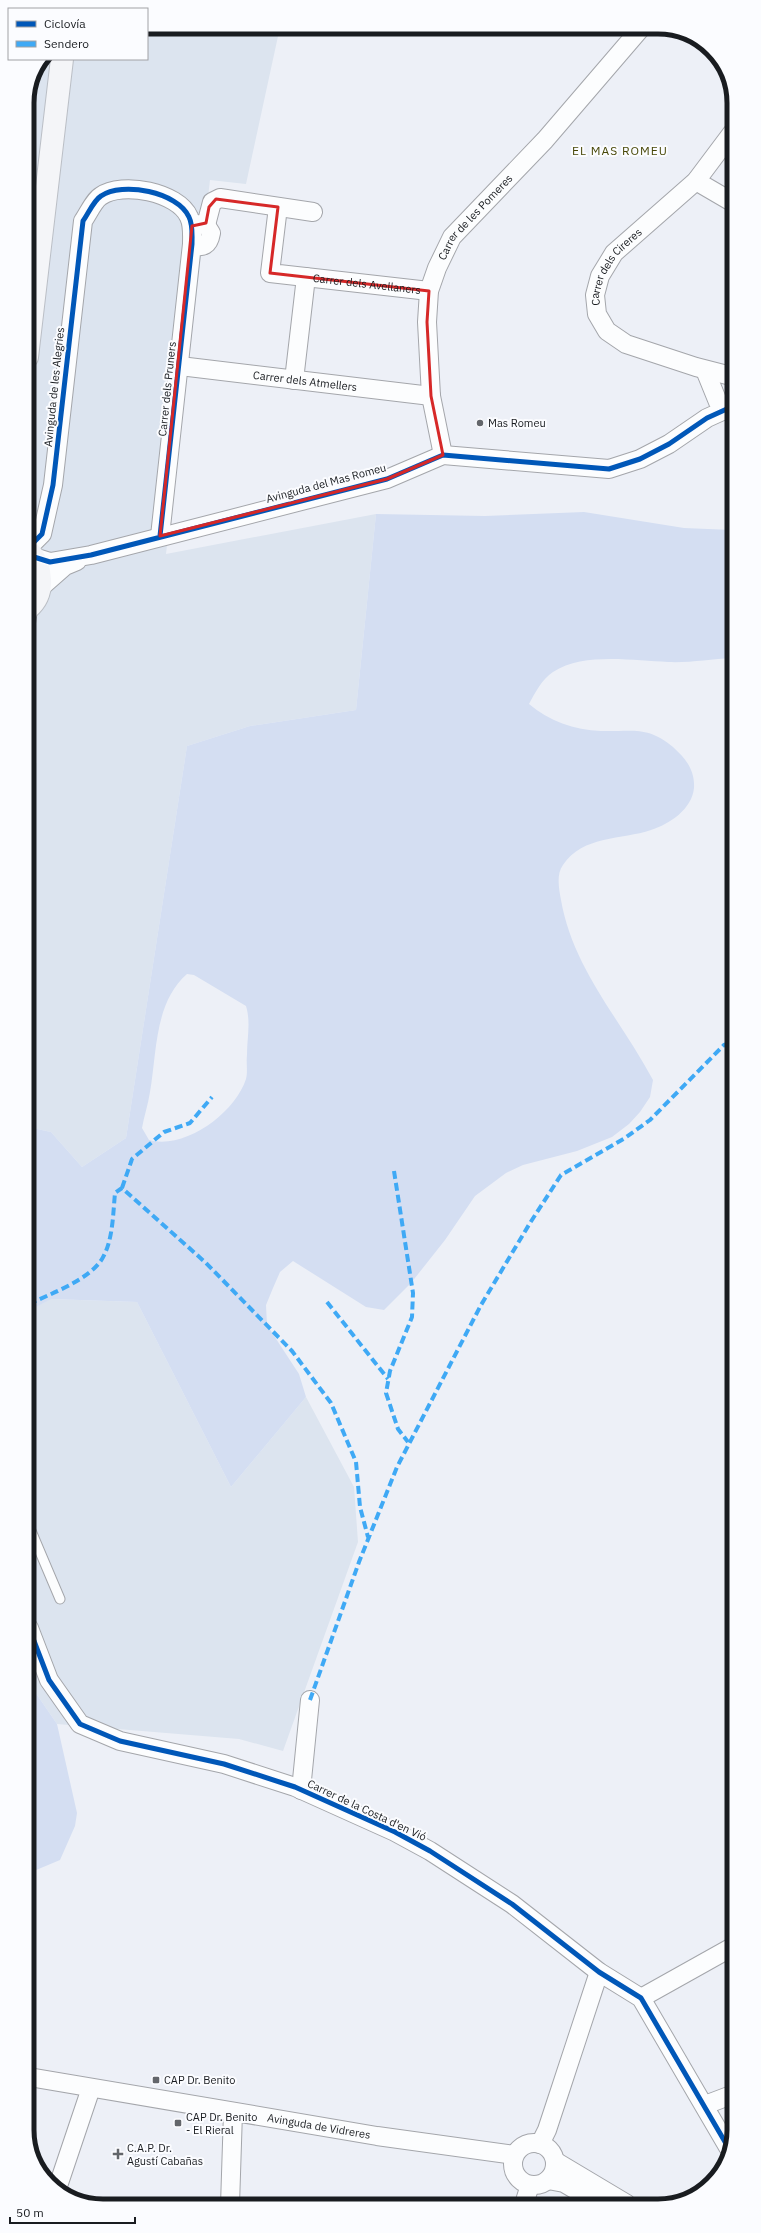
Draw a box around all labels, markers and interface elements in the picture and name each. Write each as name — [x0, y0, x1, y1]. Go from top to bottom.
legend — [8, 8, 148, 60]
text: Ciclovía — [44, 16, 86, 31]
text: Sendero — [44, 36, 89, 51]
district label: EL MAS ROMEU — [572, 143, 668, 158]
street label: Carrer de les Pomeres — [435, 171, 515, 262]
street label: Carrer dels Cireres — [588, 225, 645, 306]
street label: Carrer dels Avellaners — [312, 271, 422, 297]
street label: Avinguda de les Alegries — [41, 327, 67, 447]
street label: Carrer dels Pruners — [155, 341, 179, 437]
street label: Carrer dels Atmellers — [252, 368, 358, 394]
place label: Mas Romeu — [488, 416, 546, 430]
marker: Mas Romeu — [475, 418, 485, 428]
street label: Avinguda del Mas Romeu — [264, 460, 388, 506]
street label: Carrer de la Costa d'en Vió — [305, 1776, 429, 1844]
place label: CAP Dr. Benito — [164, 2073, 235, 2087]
marker: CAP Dr. Benito — [151, 2075, 161, 2085]
place label: CAP Dr. Benito - El Rieral — [186, 2110, 257, 2137]
street label: Avinguda de Vidreres — [266, 2111, 372, 2142]
marker: CAP Dr. Benito - El Rieral — [173, 2118, 183, 2128]
place label: C.A.P. Dr. Agustí Cabañas — [127, 2141, 203, 2168]
marker: C.A.P. Dr. Agustí Cabañas — [112, 2148, 124, 2160]
scale bar — [10, 2199, 135, 2225]
text: 50 m — [16, 2205, 44, 2220]

